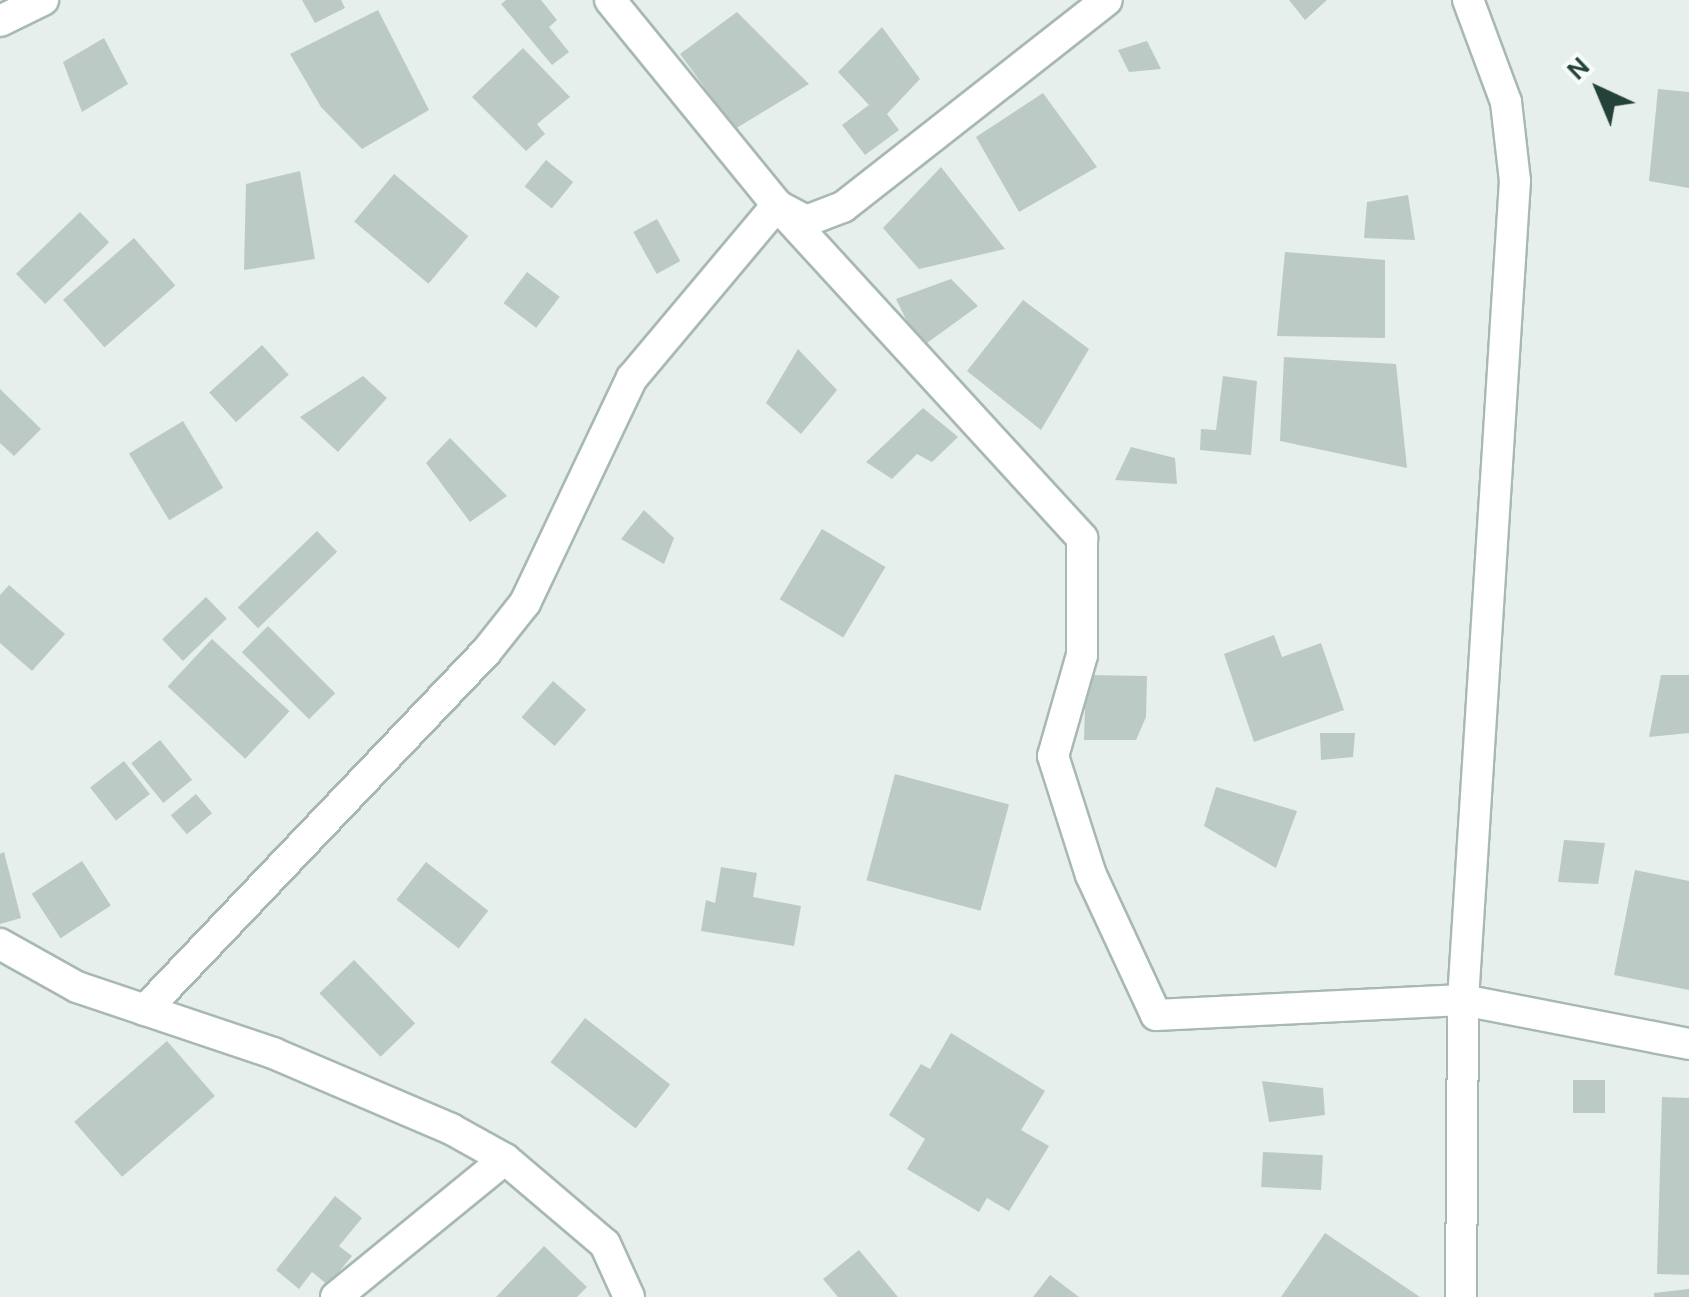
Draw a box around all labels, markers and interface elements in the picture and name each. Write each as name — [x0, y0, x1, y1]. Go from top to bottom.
north arrow — [1549, 40, 1649, 140]
text: N — [1559, 49, 1596, 87]

